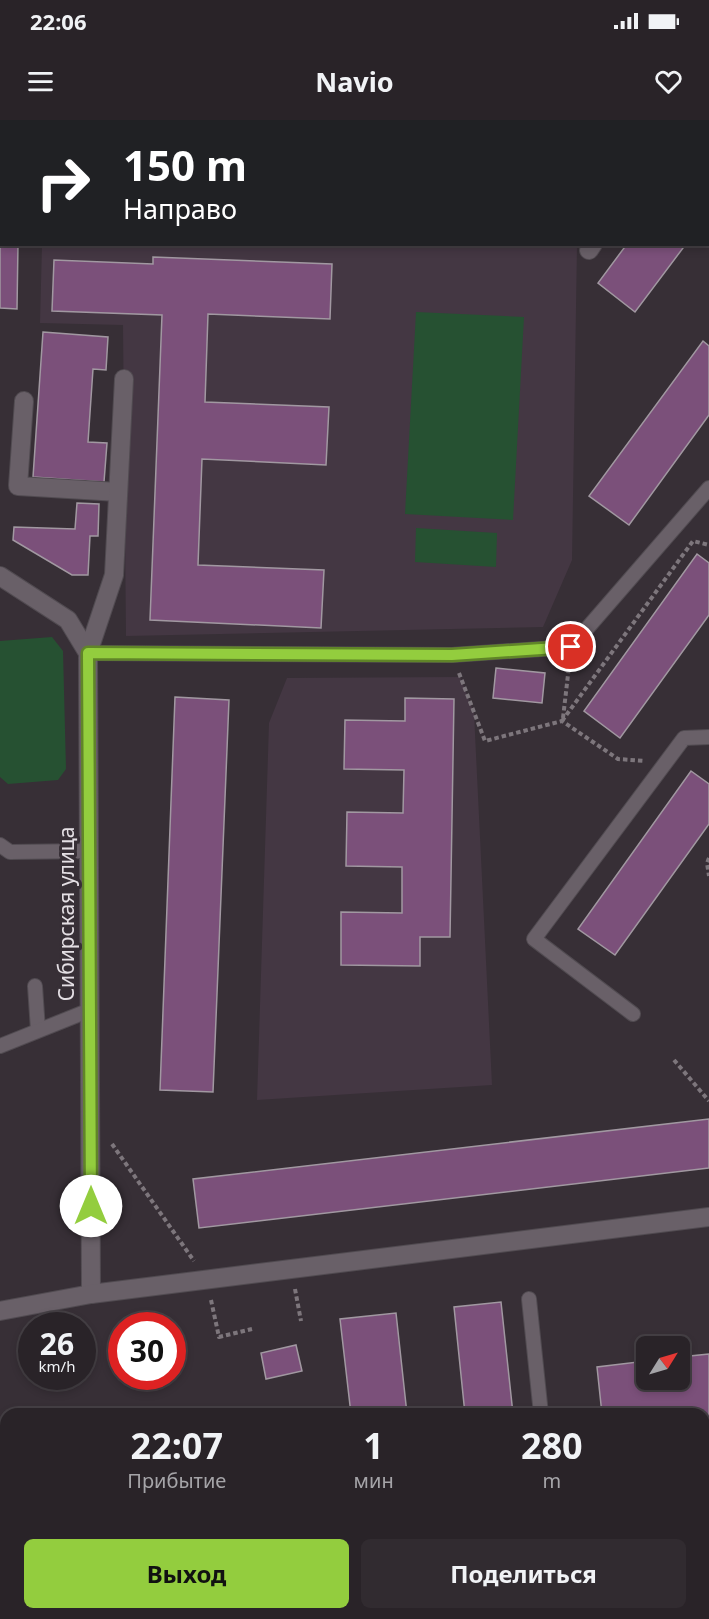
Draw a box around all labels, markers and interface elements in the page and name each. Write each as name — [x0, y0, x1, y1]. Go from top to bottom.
text: 22:06 — [30, 6, 87, 36]
text: Navio — [315, 63, 394, 100]
icon: menu — [24, 65, 57, 98]
icon: heart — [652, 65, 685, 98]
text: 150 m — [123, 136, 247, 193]
icon: right — [24, 144, 102, 222]
text: Направо — [123, 190, 237, 227]
pin — [545, 621, 596, 672]
icon: arrive — [554, 630, 587, 663]
street label: Сибирская улица — [52, 827, 80, 1001]
position arrow — [59, 1174, 123, 1238]
speed limit sign: 30 — [108, 1312, 186, 1390]
text: 26 — [40, 1323, 74, 1364]
north arrow — [636, 1336, 690, 1390]
map controls — [636, 1336, 690, 1390]
text: km/h — [39, 1356, 75, 1376]
text: 22:07 — [131, 1421, 223, 1470]
text: 1 — [363, 1421, 384, 1470]
text: 280 — [521, 1421, 583, 1470]
text: Прибытие — [127, 1467, 226, 1494]
text: мин — [354, 1467, 394, 1494]
text: m — [542, 1467, 561, 1494]
button: Выход — [24, 1539, 349, 1608]
button: Поделиться — [361, 1539, 686, 1608]

